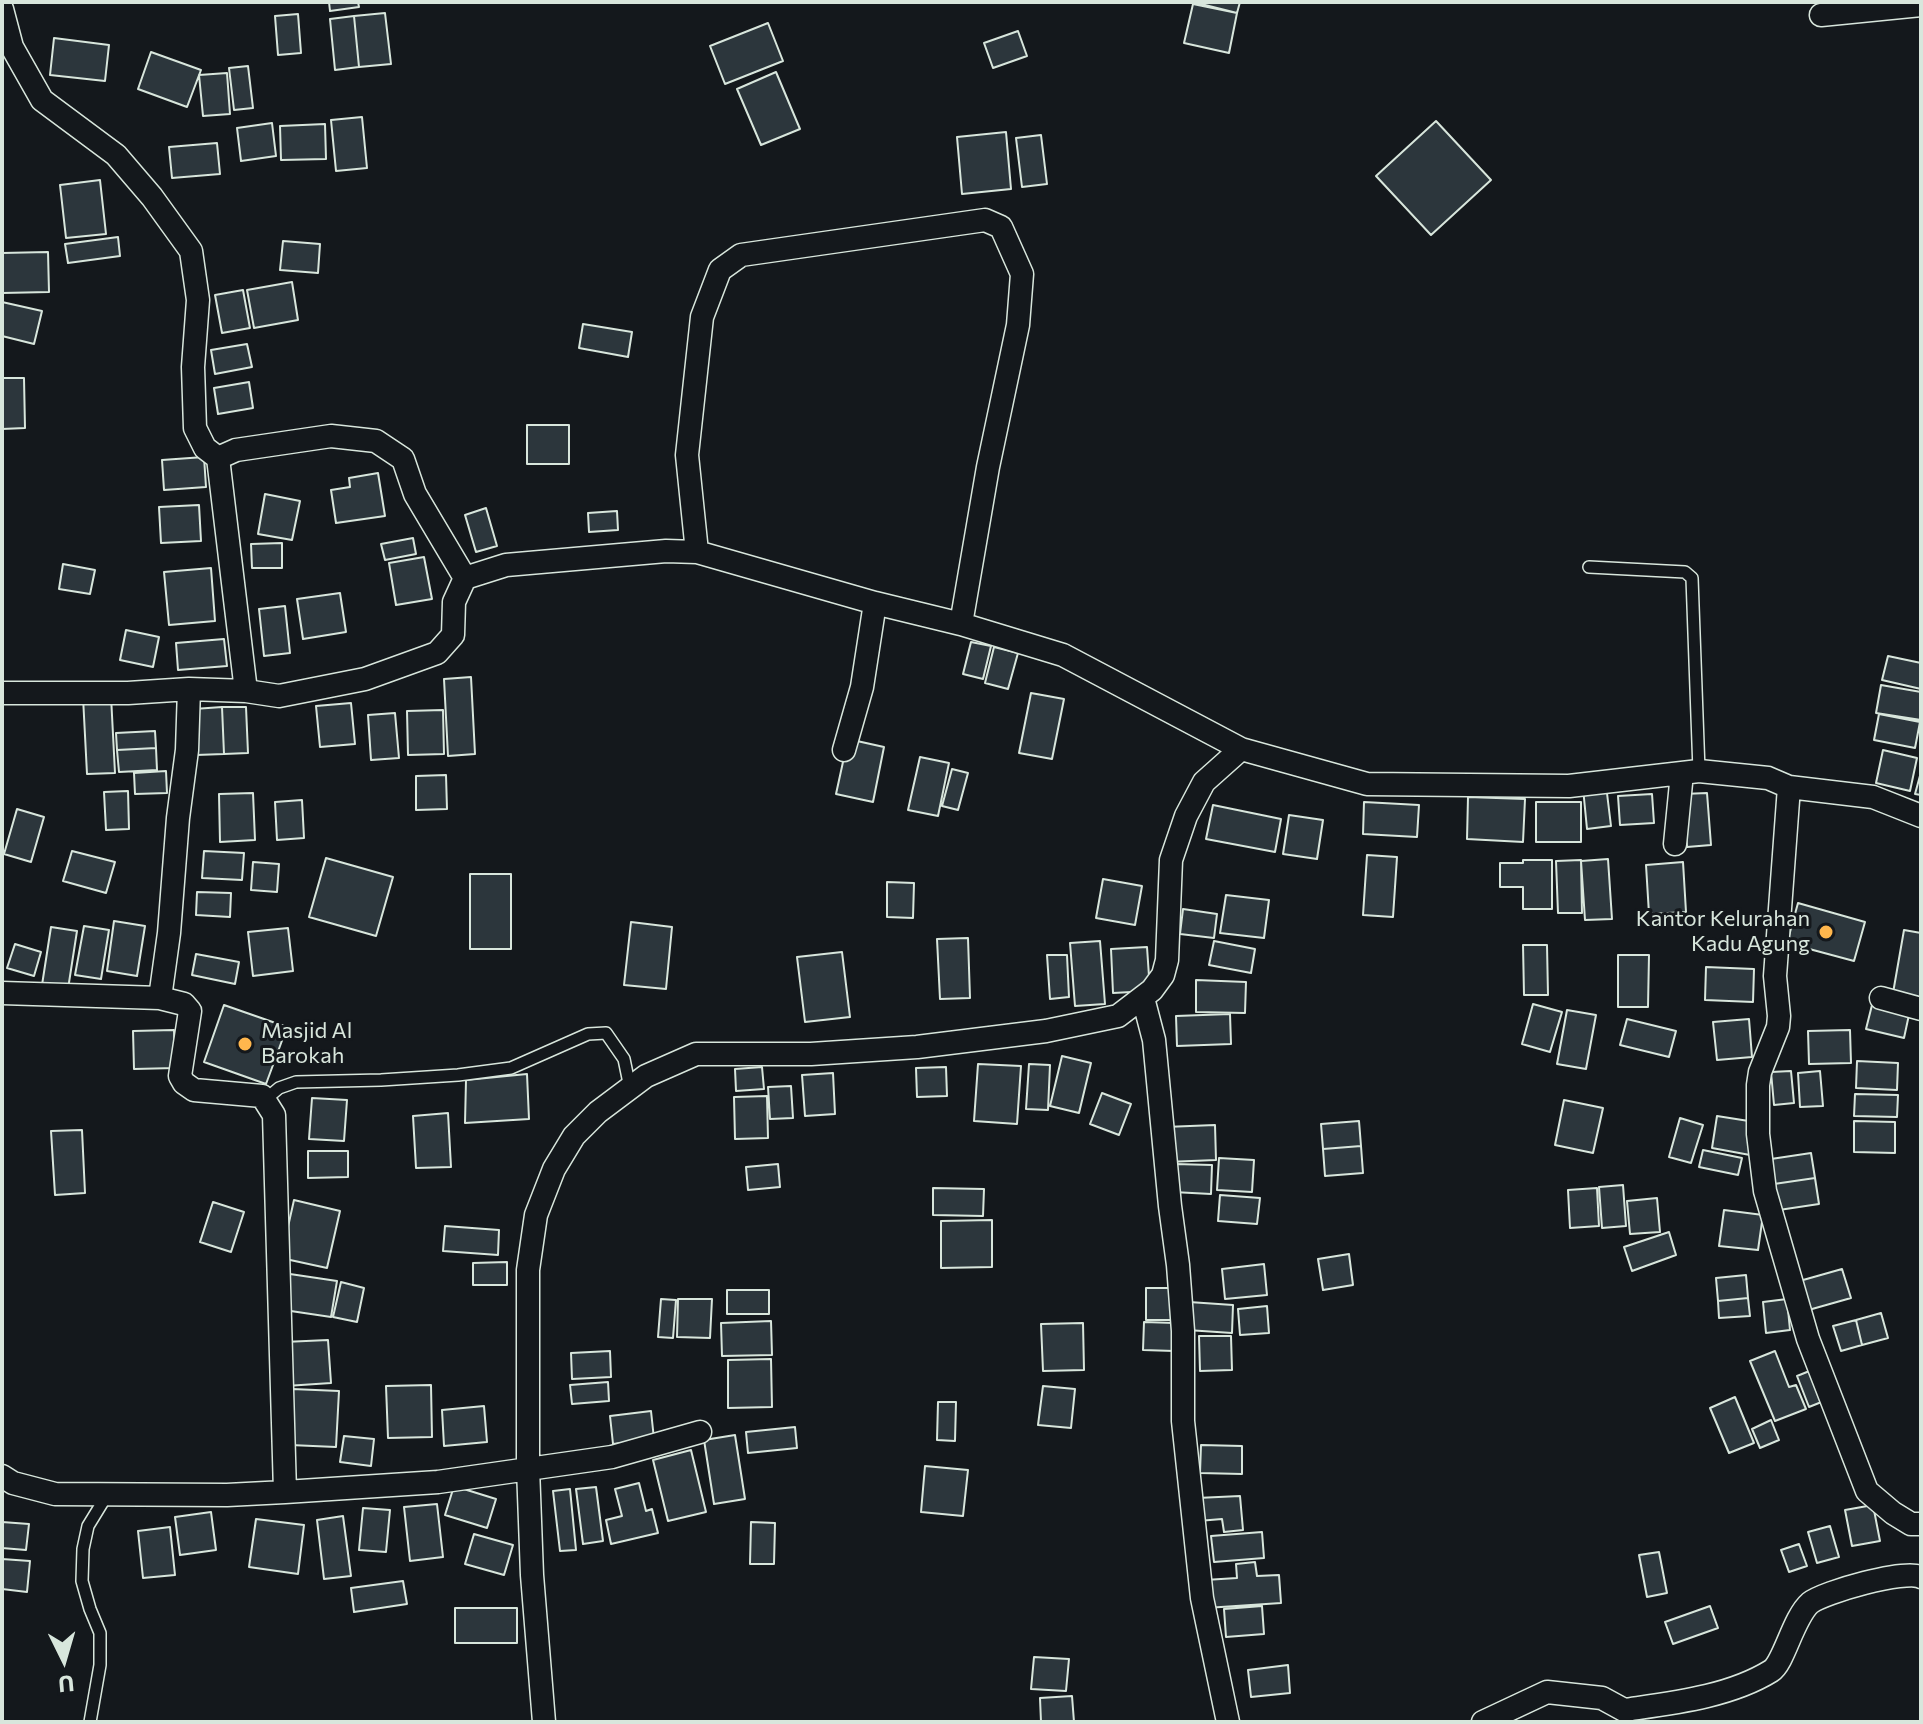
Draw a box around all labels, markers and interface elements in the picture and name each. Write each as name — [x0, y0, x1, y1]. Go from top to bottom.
place label: Kantor Kelurahan Kadu Agung — [1636, 906, 1810, 958]
marker: Kantor Kelurahan Kadu Agung — [1817, 923, 1835, 941]
place label: Masjid Al Barokah — [261, 1018, 352, 1070]
marker: Masjid Al Barokah — [236, 1035, 254, 1053]
north arrow — [24, 1620, 104, 1700]
text: U — [57, 1670, 75, 1699]

